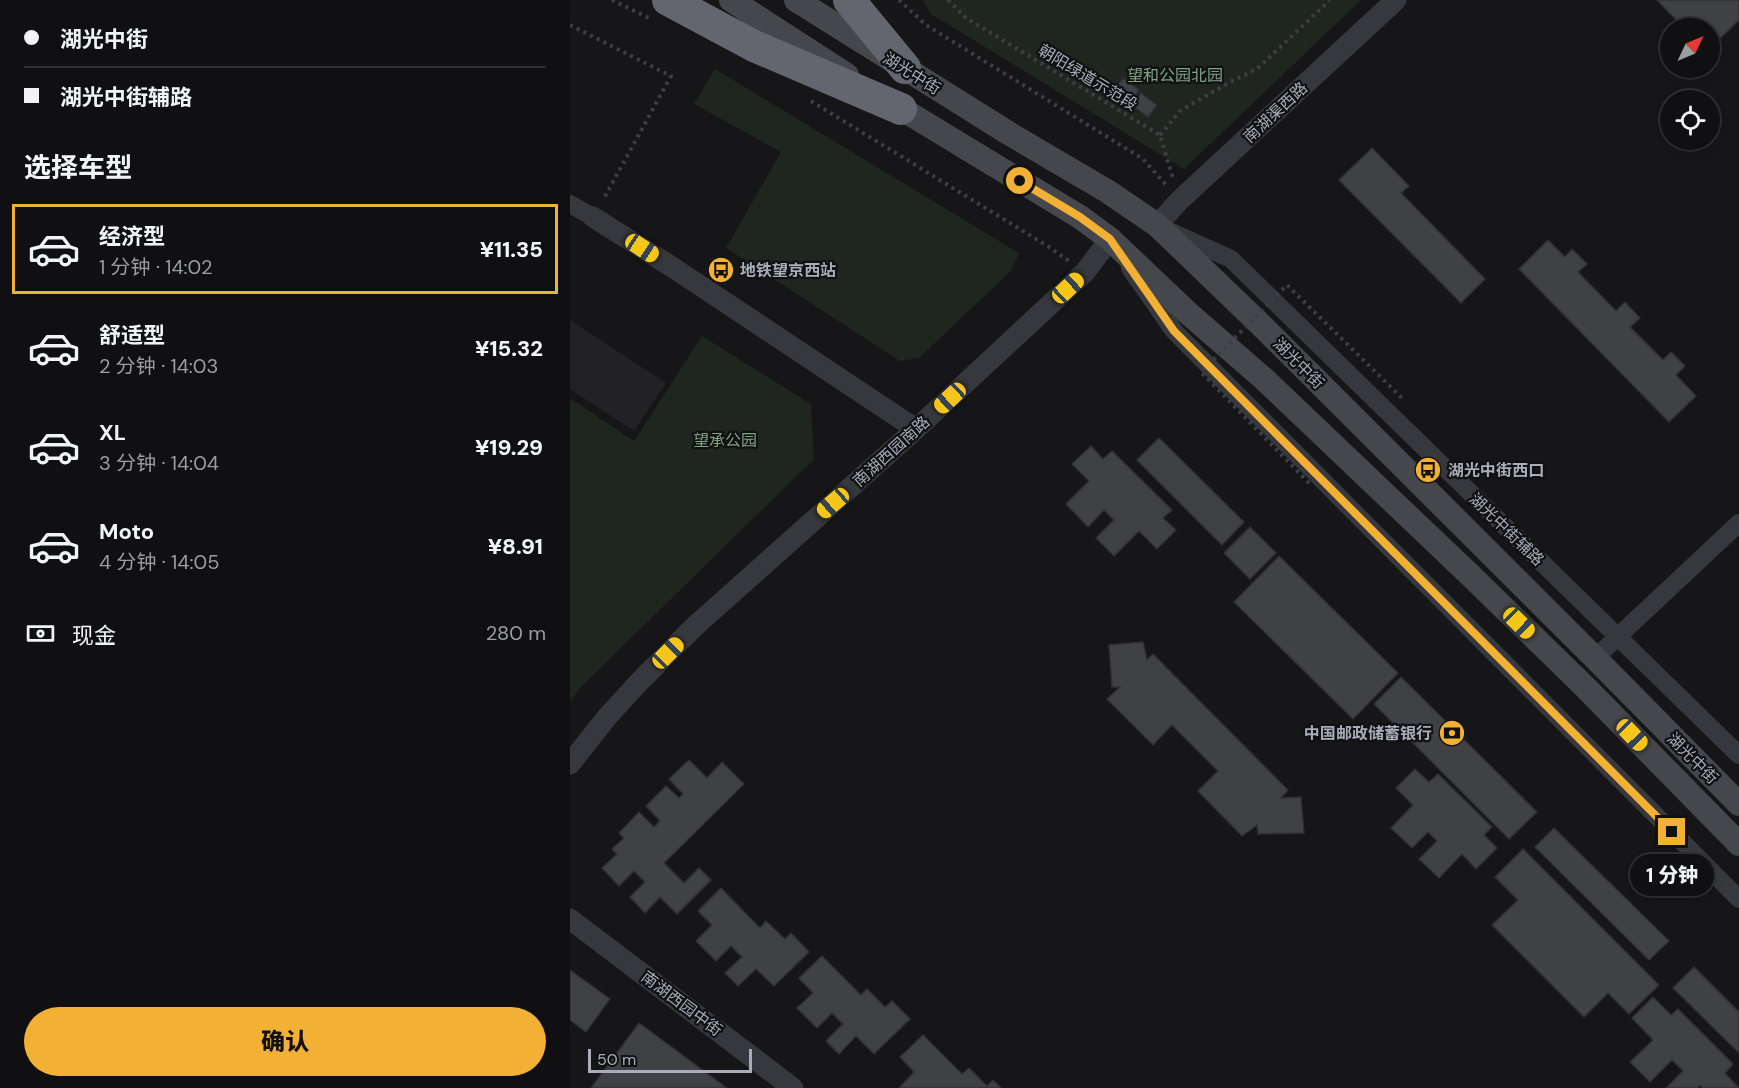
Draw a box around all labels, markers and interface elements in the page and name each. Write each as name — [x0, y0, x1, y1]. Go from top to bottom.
north arrow — [1660, 18, 1720, 78]
map controls — [1660, 18, 1720, 150]
text: 湖光中街 — [60, 25, 148, 54]
street label: 朝阳绿道示范段 — [1034, 40, 1141, 115]
street label: 湖光中街 — [879, 48, 944, 99]
park label: 望和公园北园 — [1127, 65, 1223, 86]
street label: 南湖渠西路 — [1239, 77, 1312, 147]
text: 湖光中街辅路 — [60, 83, 192, 112]
button: locate — [1660, 90, 1720, 150]
text: 选择车型 — [24, 150, 132, 185]
route start — [1006, 167, 1033, 194]
icon: car — [27, 222, 81, 276]
text: 经济型 — [99, 222, 165, 251]
car — [622, 231, 662, 265]
text: ¥11.35 — [480, 235, 543, 264]
text: 1 分钟 · 14:02 — [99, 254, 213, 280]
bus stop icon: 地铁望京西站 — [706, 255, 736, 285]
place label: 地铁望京西站 — [740, 260, 836, 281]
car — [1049, 269, 1087, 307]
icon: car — [27, 321, 81, 375]
text: 舒适型 — [99, 321, 165, 350]
street label: 湖光中街 — [1269, 333, 1329, 393]
text: ¥15.32 — [475, 334, 543, 363]
text: 2 分钟 · 14:03 — [99, 353, 218, 379]
car — [931, 379, 969, 417]
street label: 南湖西园南路 — [849, 411, 934, 491]
text: XL — [99, 418, 126, 447]
icon: car — [27, 420, 81, 474]
park label: 望承公园 — [693, 430, 757, 451]
text: ¥19.29 — [475, 433, 543, 462]
text: 3 分钟 · 14:04 — [99, 450, 219, 476]
bus stop icon: 湖光中街西口 — [1413, 455, 1443, 485]
place label: 湖光中街西口 — [1448, 460, 1544, 481]
car — [814, 484, 852, 522]
street label: 湖光中街辅路 — [1465, 488, 1548, 570]
text: Moto — [99, 517, 154, 546]
icon: car — [27, 519, 81, 573]
text: ¥8.91 — [488, 532, 543, 561]
text: 4 分钟 · 14:05 — [99, 549, 219, 575]
car — [1500, 604, 1538, 642]
icon: cash — [24, 617, 57, 650]
text: 280 m — [486, 620, 546, 646]
text: 现金 — [72, 621, 116, 650]
car — [649, 634, 687, 672]
car — [1613, 716, 1651, 754]
bank icon: 中国邮政储蓄银行 — [1437, 718, 1467, 748]
place label: 中国邮政储蓄银行 — [1304, 723, 1432, 744]
street label: 湖光中街 — [1663, 728, 1723, 788]
route end — [1658, 818, 1685, 845]
callout: 1 分钟 — [1630, 853, 1714, 895]
text: 1 分钟 — [1646, 862, 1698, 888]
street label: 南湖西园中街 — [637, 966, 726, 1041]
button: 确认 — [24, 1007, 546, 1076]
scale bar — [588, 1046, 752, 1074]
text: 50 m — [597, 1049, 636, 1070]

